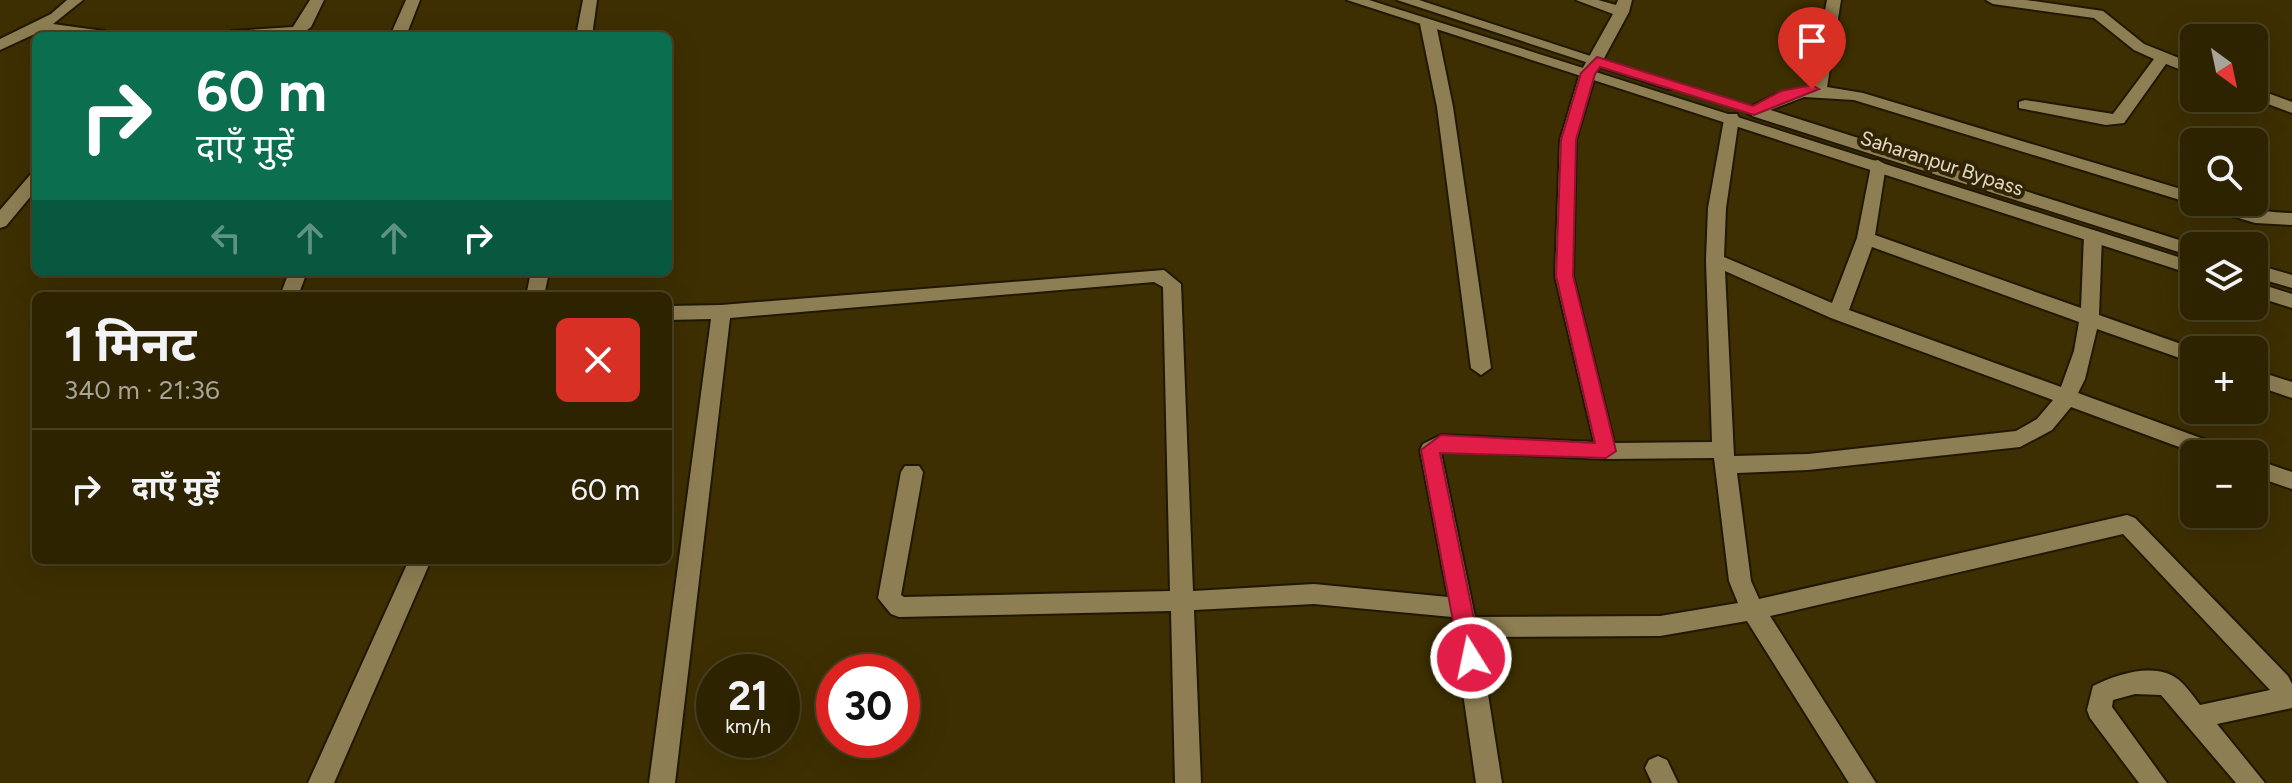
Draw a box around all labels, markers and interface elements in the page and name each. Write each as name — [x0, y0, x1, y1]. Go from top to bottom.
pin — [1778, 7, 1846, 89]
icon: arrive — [1790, 19, 1834, 63]
north arrow — [2180, 24, 2268, 112]
map controls — [2180, 24, 2268, 528]
text: 60 m — [196, 58, 327, 125]
icon: right — [64, 64, 168, 168]
street label: Saharanpur Bypass — [1857, 125, 2027, 201]
text: दाएँ मुड़ें — [196, 126, 294, 169]
button: search — [2180, 128, 2268, 216]
icon: left — [204, 216, 248, 260]
icon: ahead — [288, 216, 332, 260]
icon: ahead — [372, 216, 416, 260]
icon: right — [456, 216, 500, 260]
button: layers — [2180, 232, 2268, 320]
text: 1 मिनट — [64, 315, 196, 373]
button: close — [556, 318, 640, 402]
button: + — [2180, 336, 2268, 424]
text: 340 m · 21:36 — [64, 374, 220, 406]
button: − — [2180, 440, 2268, 528]
icon: right — [64, 467, 108, 511]
text: दाएँ मुड़ें — [132, 469, 220, 506]
text: 60 m — [571, 471, 640, 508]
position arrow — [1429, 616, 1513, 700]
speed limit sign: 30 — [816, 654, 920, 758]
text: 21 — [728, 672, 768, 720]
text: km/h — [725, 714, 771, 738]

